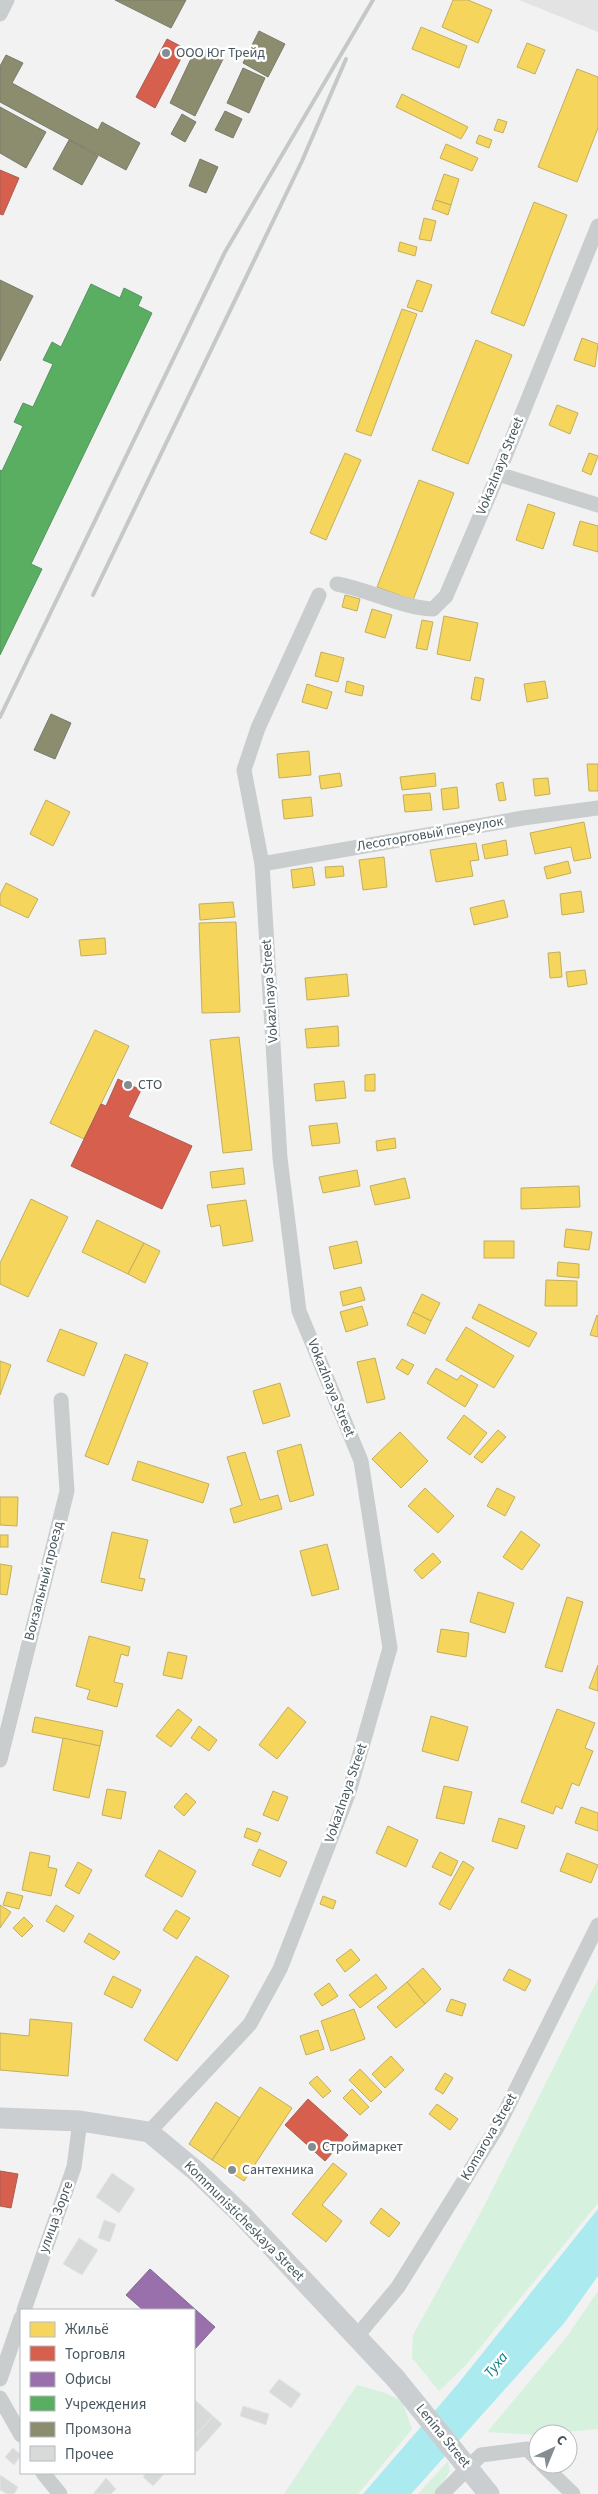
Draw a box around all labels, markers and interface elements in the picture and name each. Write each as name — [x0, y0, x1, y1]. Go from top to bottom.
place label: ООО Юг Трейд — [176, 43, 265, 63]
marker: ООО Юг Трейд — [160, 47, 172, 59]
street label: Vokazlnaya Street — [471, 414, 529, 518]
street label: Лесоторговый переулок — [355, 811, 505, 857]
street label: Vokazlnaya Street — [256, 938, 284, 1044]
place label: СТО — [138, 1075, 162, 1095]
marker: СТО — [122, 1079, 134, 1091]
street label: Vokazlnaya Street — [302, 1336, 360, 1440]
street label: Вокзальный проезд — [19, 1519, 69, 1643]
street label: Vokazlnaya Street — [320, 1740, 372, 1845]
street label: Komarova Street — [456, 2089, 522, 2184]
place label: Строймаркет — [322, 2137, 403, 2157]
marker: Строймаркет — [306, 2141, 318, 2153]
street label: Kommunisticheskaya Street — [179, 2156, 309, 2286]
place label: Сантехника — [242, 2160, 314, 2180]
marker: Сантехника — [226, 2164, 238, 2176]
street label: улица Зорге — [34, 2178, 78, 2256]
legend — [20, 2309, 195, 2474]
text: Жильё — [65, 2319, 109, 2340]
text: Торговля — [65, 2344, 125, 2365]
water label: Туха — [479, 2348, 513, 2382]
text: Офисы — [65, 2369, 111, 2390]
text: Учреждения — [65, 2394, 146, 2415]
street label: Lenina Street — [411, 2400, 475, 2473]
text: Промзона — [65, 2419, 132, 2440]
north arrow — [528, 2424, 578, 2474]
text: С — [551, 2430, 571, 2450]
text: Прочее — [65, 2444, 114, 2465]

